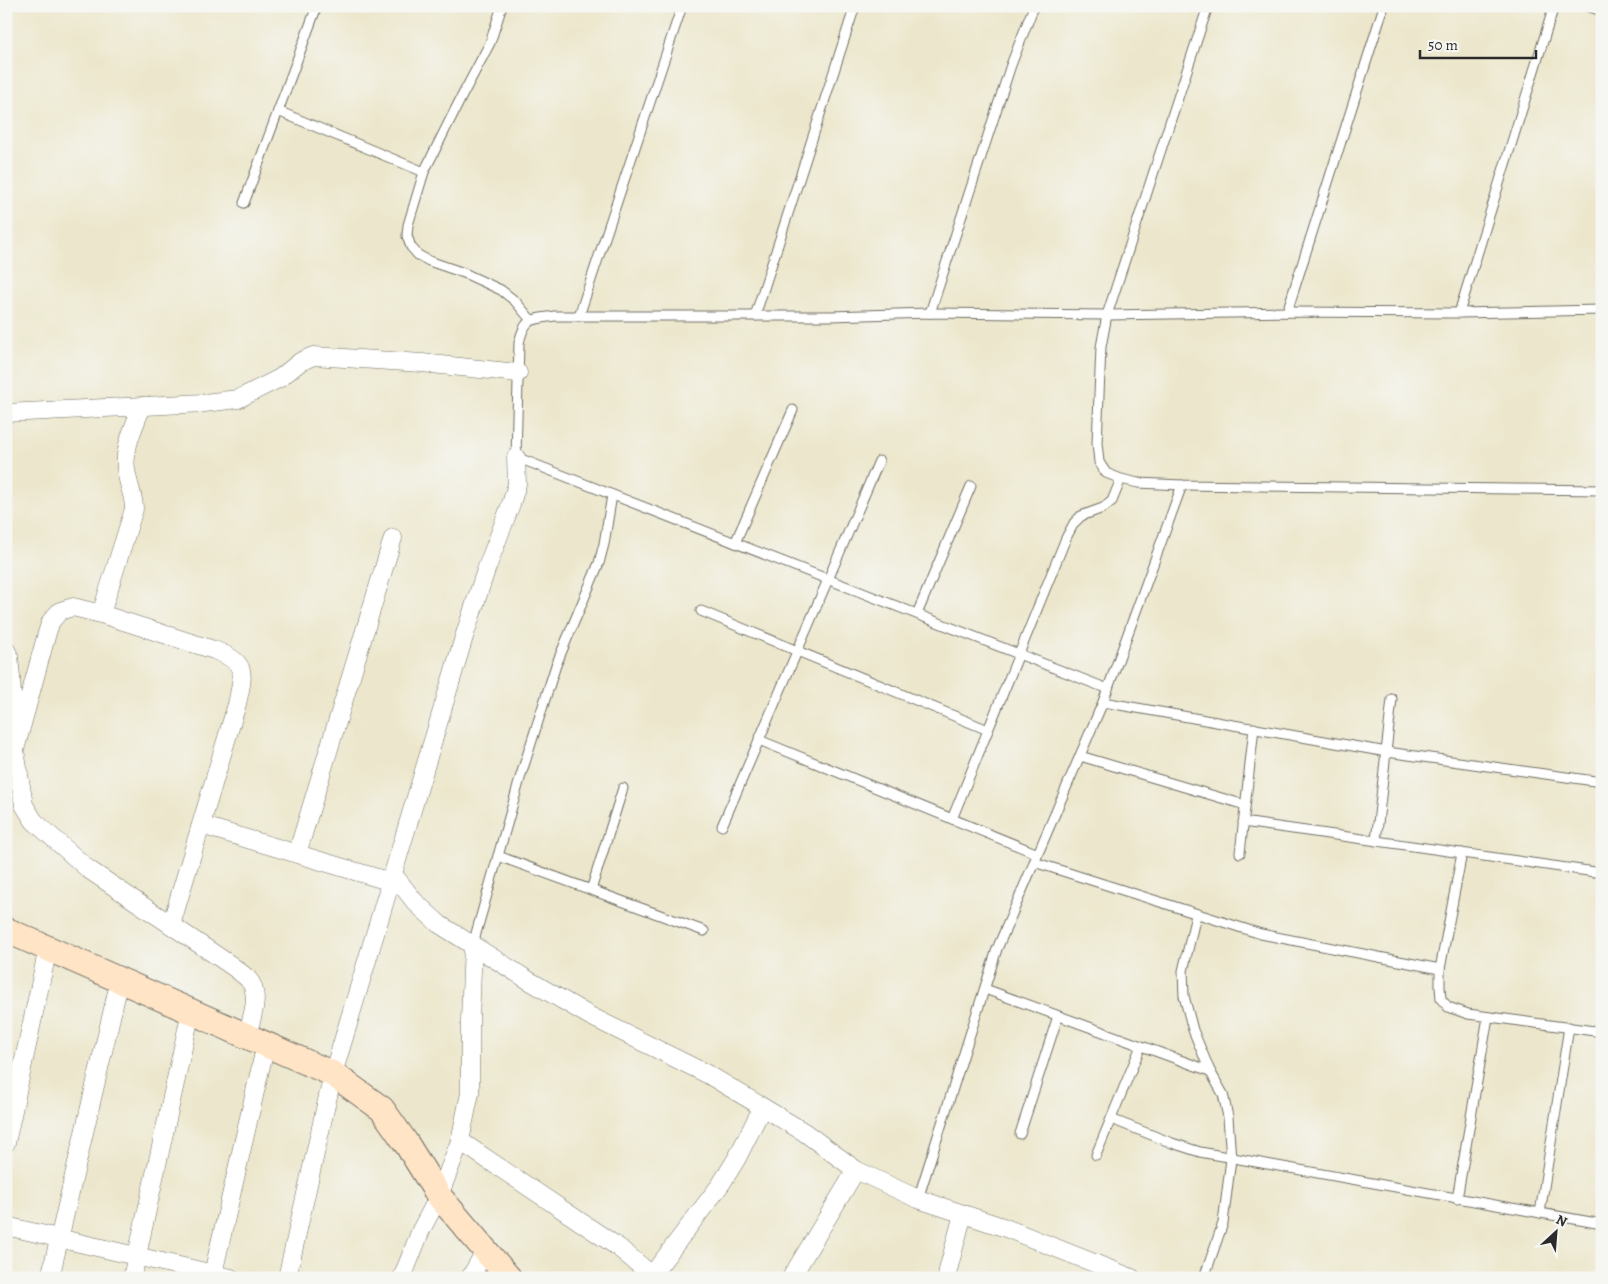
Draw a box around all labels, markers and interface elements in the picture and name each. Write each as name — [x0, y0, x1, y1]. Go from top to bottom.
scale bar — [1420, 28, 1537, 60]
text: 50 m — [1428, 35, 1458, 55]
north arrow — [1530, 1206, 1580, 1256]
text: N — [1553, 1210, 1570, 1232]

